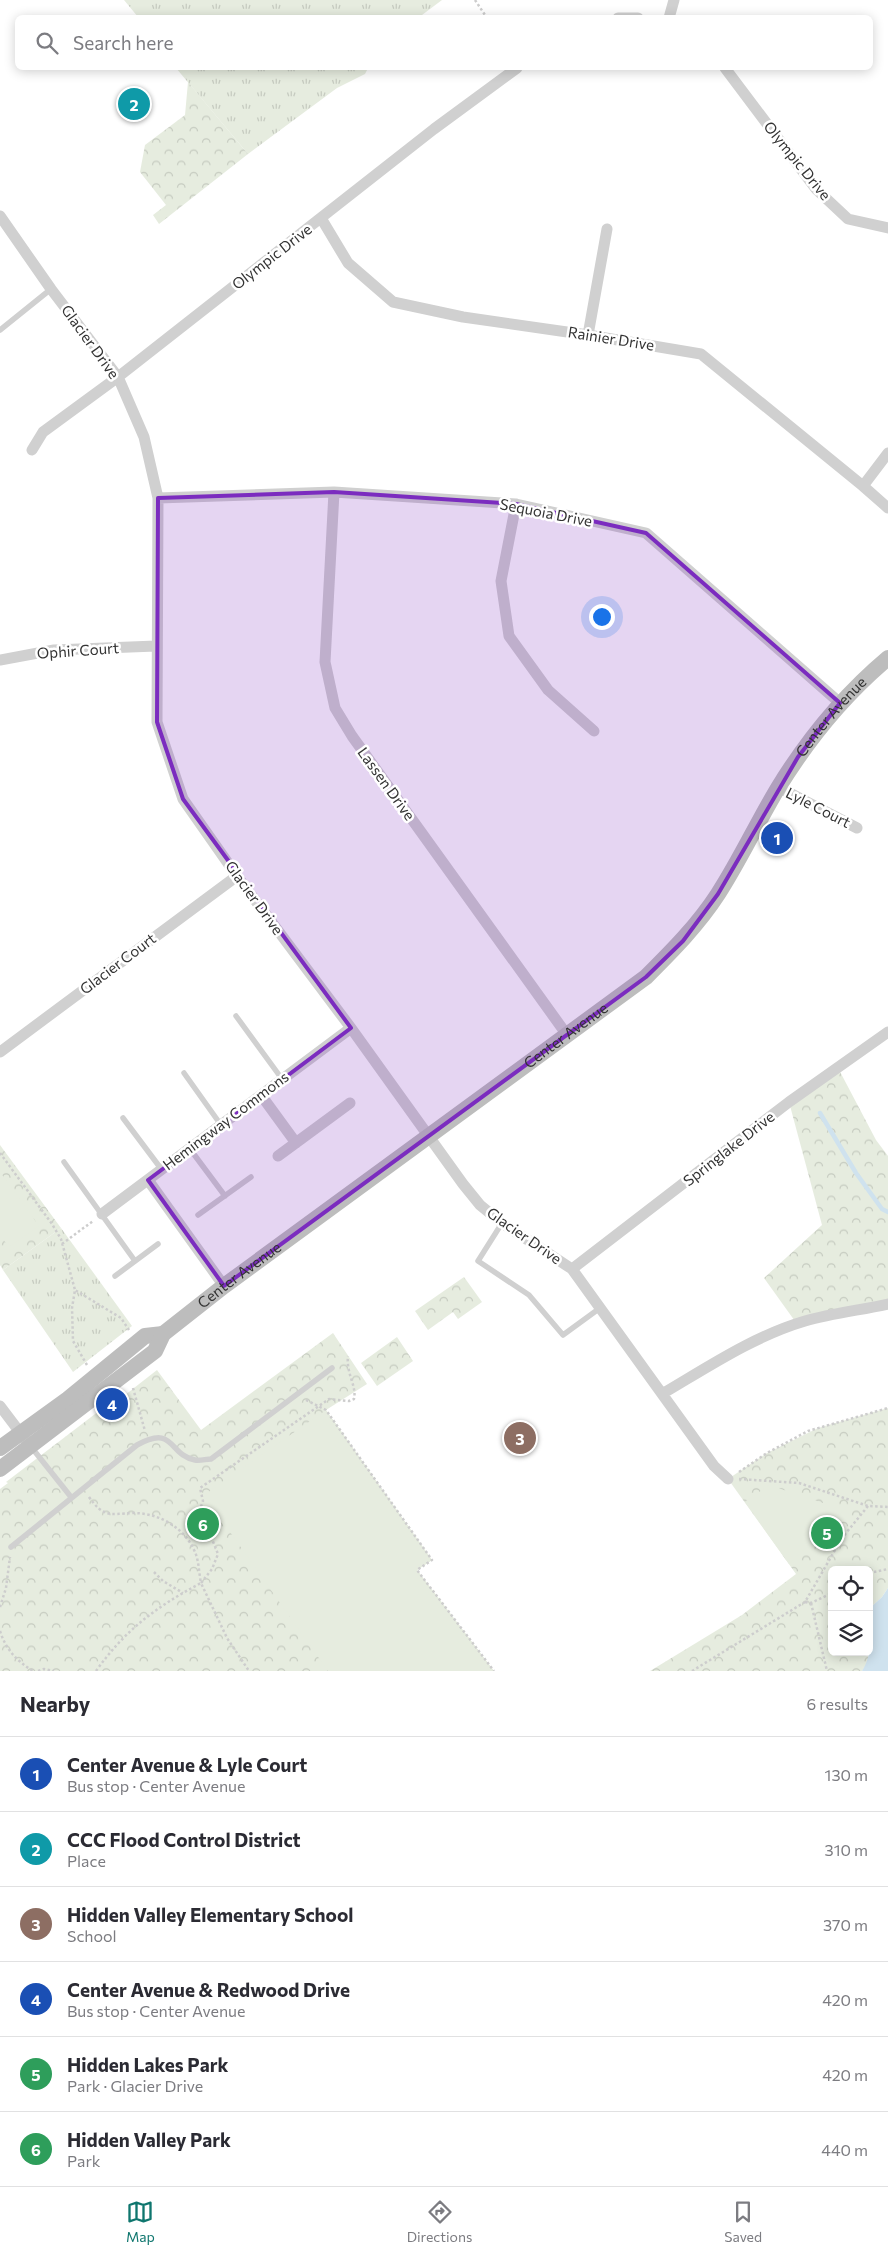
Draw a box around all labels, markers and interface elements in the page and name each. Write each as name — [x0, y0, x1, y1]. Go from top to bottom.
search box — [15, 15, 873, 70]
icon: search — [33, 29, 61, 57]
text: Search here — [73, 31, 173, 54]
pin: 2 — [118, 85, 150, 123]
street label: Olympic Drive — [761, 117, 835, 203]
street label: Olympic Drive — [228, 219, 315, 293]
street label: Glacier Drive — [58, 301, 124, 382]
street label: Rainier Drive — [567, 322, 656, 354]
street label: Sequoia Drive — [499, 494, 594, 530]
your location — [589, 604, 615, 630]
street label: Ophir Court — [36, 638, 120, 662]
street label: Center Avenue — [791, 672, 870, 760]
street label: Lassen Drive — [354, 743, 419, 823]
street label: Lyle Court — [783, 783, 854, 831]
pin: 1 — [761, 819, 793, 857]
street label: Glacier Drive — [222, 857, 288, 938]
street label: Glacier Court — [76, 929, 159, 998]
street label: Center Avenue — [520, 998, 611, 1072]
street label: Hemingway Commons — [159, 1067, 292, 1173]
street label: Springlake Drive — [679, 1107, 778, 1189]
street label: Glacier Drive — [484, 1203, 565, 1268]
street label: Center Avenue — [193, 1237, 284, 1312]
pin: 4 — [96, 1385, 128, 1423]
pin: 3 — [504, 1419, 536, 1457]
pin: 6 — [187, 1505, 219, 1543]
pin: 5 — [811, 1514, 843, 1552]
map controls — [828, 1566, 873, 1656]
button: locate — [828, 1566, 873, 1611]
button: layers — [828, 1611, 873, 1656]
text: Nearby — [20, 1691, 90, 1716]
text: 6 results — [807, 1694, 868, 1713]
text: Center Avenue & Lyle Court — [67, 1753, 307, 1776]
text: 1 — [32, 1765, 40, 1784]
text: 130 m — [825, 1765, 868, 1784]
text: Bus stop · Center Avenue — [67, 1776, 245, 1795]
text: CCC Flood Control District — [67, 1828, 301, 1851]
text: 2 — [31, 1840, 41, 1859]
text: 310 m — [825, 1840, 868, 1859]
text: Place — [67, 1851, 106, 1870]
text: Hidden Valley Elementary School — [67, 1903, 353, 1926]
text: 3 — [31, 1915, 41, 1934]
text: 370 m — [823, 1915, 868, 1934]
text: School — [67, 1926, 117, 1945]
text: Center Avenue & Redwood Drive — [67, 1978, 350, 2001]
text: 4 — [31, 1990, 41, 2009]
text: 420 m — [822, 1990, 868, 2009]
text: Bus stop · Center Avenue — [67, 2001, 245, 2020]
text: Hidden Lakes Park — [67, 2053, 228, 2076]
text: 5 — [31, 2065, 41, 2084]
text: 420 m — [822, 2065, 868, 2084]
text: Park · Glacier Drive — [67, 2076, 203, 2095]
text: Hidden Valley Park — [67, 2128, 231, 2151]
text: 6 — [31, 2140, 41, 2159]
text: 440 m — [821, 2140, 868, 2159]
text: Park — [67, 2151, 100, 2170]
tab: Map — [126, 2198, 155, 2245]
tab: Directions — [407, 2198, 472, 2245]
tab: Saved — [724, 2198, 762, 2245]

